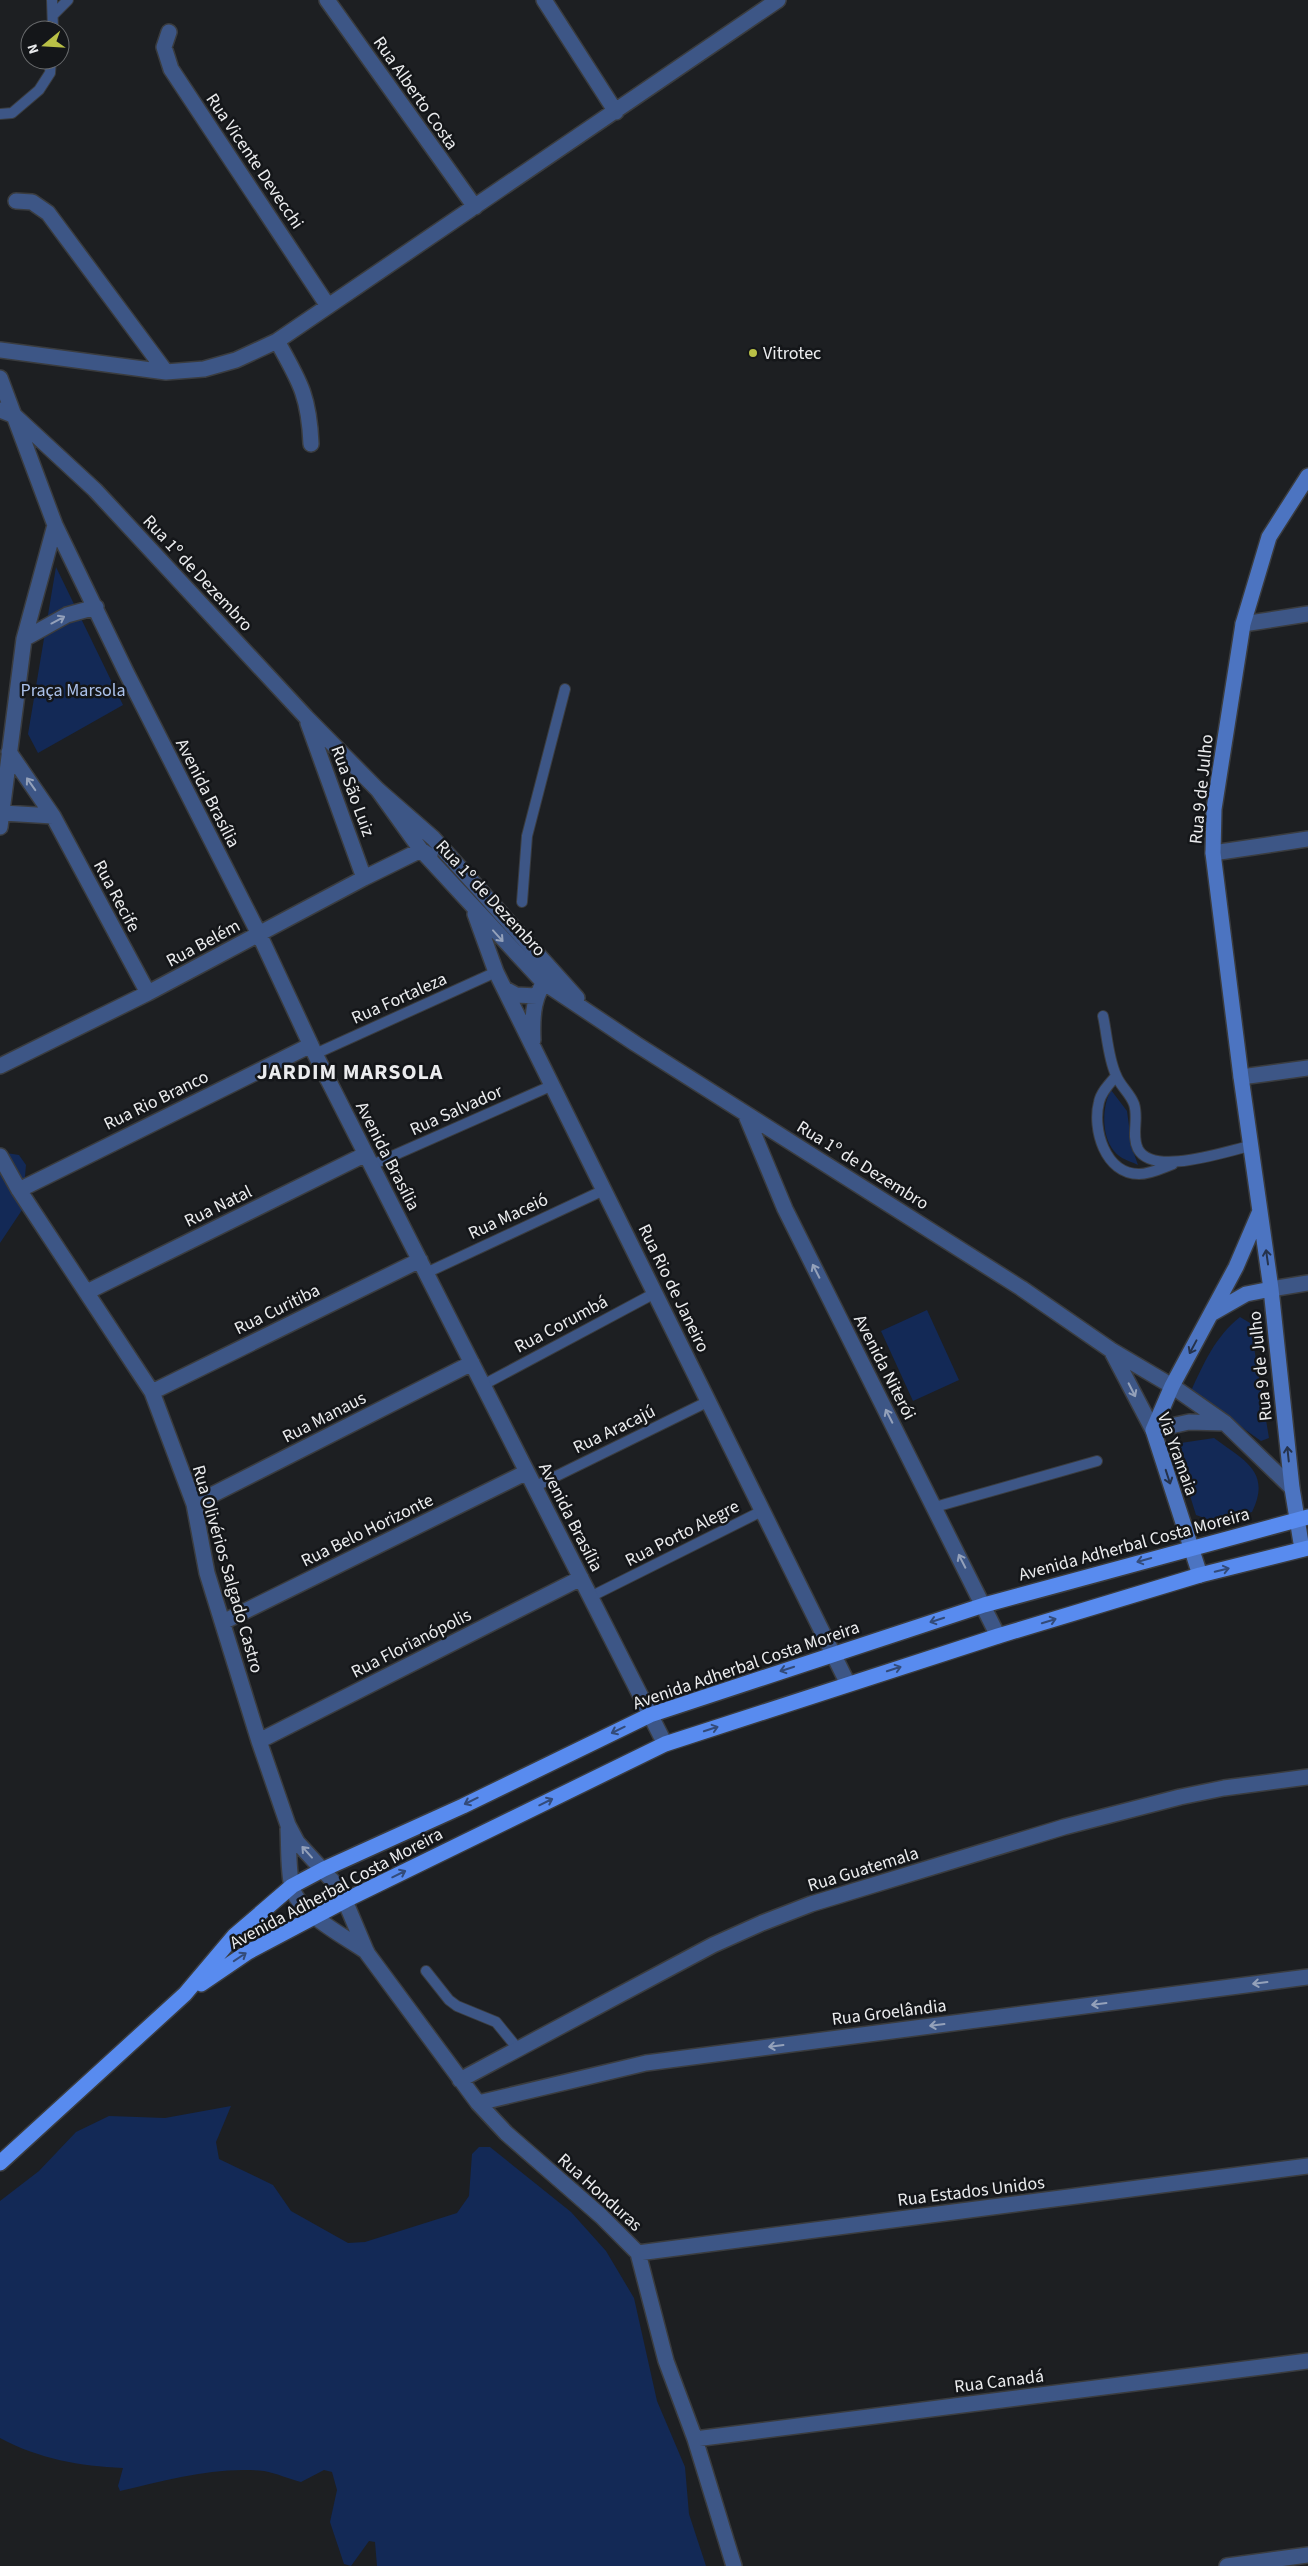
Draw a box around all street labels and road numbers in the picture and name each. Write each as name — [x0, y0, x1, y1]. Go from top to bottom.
street label: Rua Alberto Costa — [367, 32, 464, 155]
street label: Rua Vicente Devecchi — [200, 88, 309, 234]
street label: Rua 1º de Dezembro — [137, 509, 258, 637]
street label: Rua 9 de Julho — [1183, 733, 1220, 845]
street label: Avenida Brasília — [169, 734, 246, 852]
street label: Rua São Luiz — [325, 742, 381, 840]
street label: Rua 1º de Dezembro — [430, 834, 551, 962]
street label: Rua Recife — [87, 856, 146, 937]
street label: Rua Belém — [162, 913, 245, 973]
street label: Rua Fortaleza — [348, 966, 451, 1031]
street label: Rua Rio Branco — [100, 1064, 213, 1137]
street label: Rua Salvador — [406, 1079, 507, 1142]
street label: Avenida Brasília — [349, 1097, 426, 1215]
street label: Rua 1º de Dezembro — [792, 1115, 934, 1216]
street label: Rua Natal — [180, 1179, 256, 1234]
street label: Rua Maceió — [464, 1187, 552, 1246]
street label: Rua Rio de Janeiro — [632, 1220, 715, 1357]
street label: Rua Curitiba — [230, 1278, 324, 1341]
street label: Rua Corumbá — [510, 1289, 612, 1360]
street label: Avenida Niterói — [847, 1310, 922, 1424]
street label: Rua 9 de Julho — [1242, 1310, 1279, 1422]
street label: Rua Manaus — [278, 1386, 370, 1449]
street label: Rua Aracajú — [569, 1399, 660, 1460]
street label: Via Yramaia — [1151, 1409, 1204, 1499]
street label: Avenida Brasília — [532, 1458, 609, 1576]
street label: Rua Olivérios Salgado Castro — [186, 1462, 269, 1676]
street label: Rua Belo Horizonte — [297, 1488, 438, 1573]
street label: Rua Porto Alegre — [621, 1494, 744, 1573]
street label: Avenida Adherbal Costa Moreira — [1016, 1502, 1252, 1587]
street label: Rua Florianópolis — [347, 1602, 476, 1684]
street label: Avenida Adherbal Costa Moreira — [629, 1615, 863, 1716]
street label: Avenida Adherbal Costa Moreira — [225, 1821, 447, 1955]
street label: Rua Guatemala — [805, 1841, 922, 1898]
street label: Rua Groelândia — [830, 1993, 948, 2032]
street label: Rua Honduras — [552, 2148, 648, 2237]
street label: Rua Estados Unidos — [896, 2170, 1046, 2213]
street label: Rua Canadá — [953, 2364, 1045, 2399]

